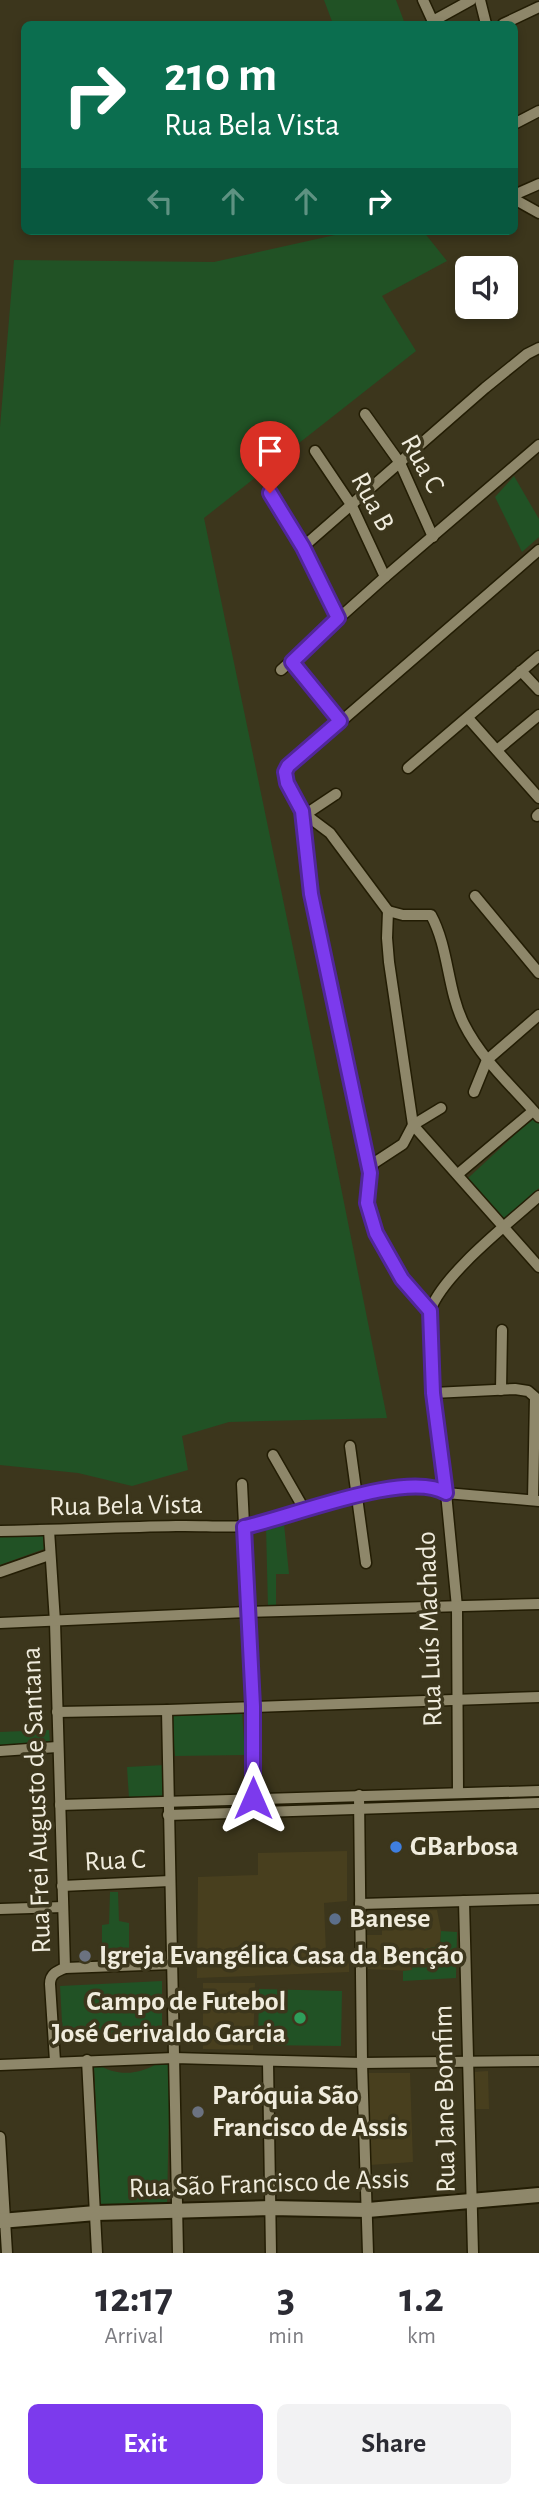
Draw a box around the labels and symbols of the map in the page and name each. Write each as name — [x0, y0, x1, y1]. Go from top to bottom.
pin — [240, 421, 300, 493]
street label: Rua C — [395, 430, 449, 498]
street label: Rua B — [345, 468, 399, 536]
street label: Rua Bela Vista — [49, 1491, 203, 1521]
street label: Rua Luís Machado — [413, 1531, 447, 1727]
street label: Rua Frei Augusto de Santana — [18, 1646, 56, 1954]
position arrow — [216, 1761, 290, 1835]
place label: GBarbosa — [410, 1833, 518, 1861]
marker: GBarbosa — [388, 1839, 404, 1855]
street label: Rua C — [84, 1845, 146, 1877]
place label: Banese — [349, 1905, 431, 1933]
marker: Banese — [327, 1911, 343, 1927]
place label: Igreja Evangélica Casa da Benção — [99, 1942, 464, 1970]
marker: Igreja Evangélica Casa da Benção — [77, 1948, 93, 1964]
place label: Campo de Futebol José Gerivaldo Garcia — [52, 1988, 286, 2048]
street label: Rua Jane Bomfim — [429, 2005, 461, 2193]
marker: Campo de Futebol José Gerivaldo Garcia — [292, 2010, 308, 2026]
place label: Paróquia São Francisco de Assis — [212, 2082, 408, 2142]
marker: Paróquia São Francisco de Assis — [190, 2104, 206, 2120]
street label: Rua São Francisco de Assis — [128, 2165, 410, 2203]

